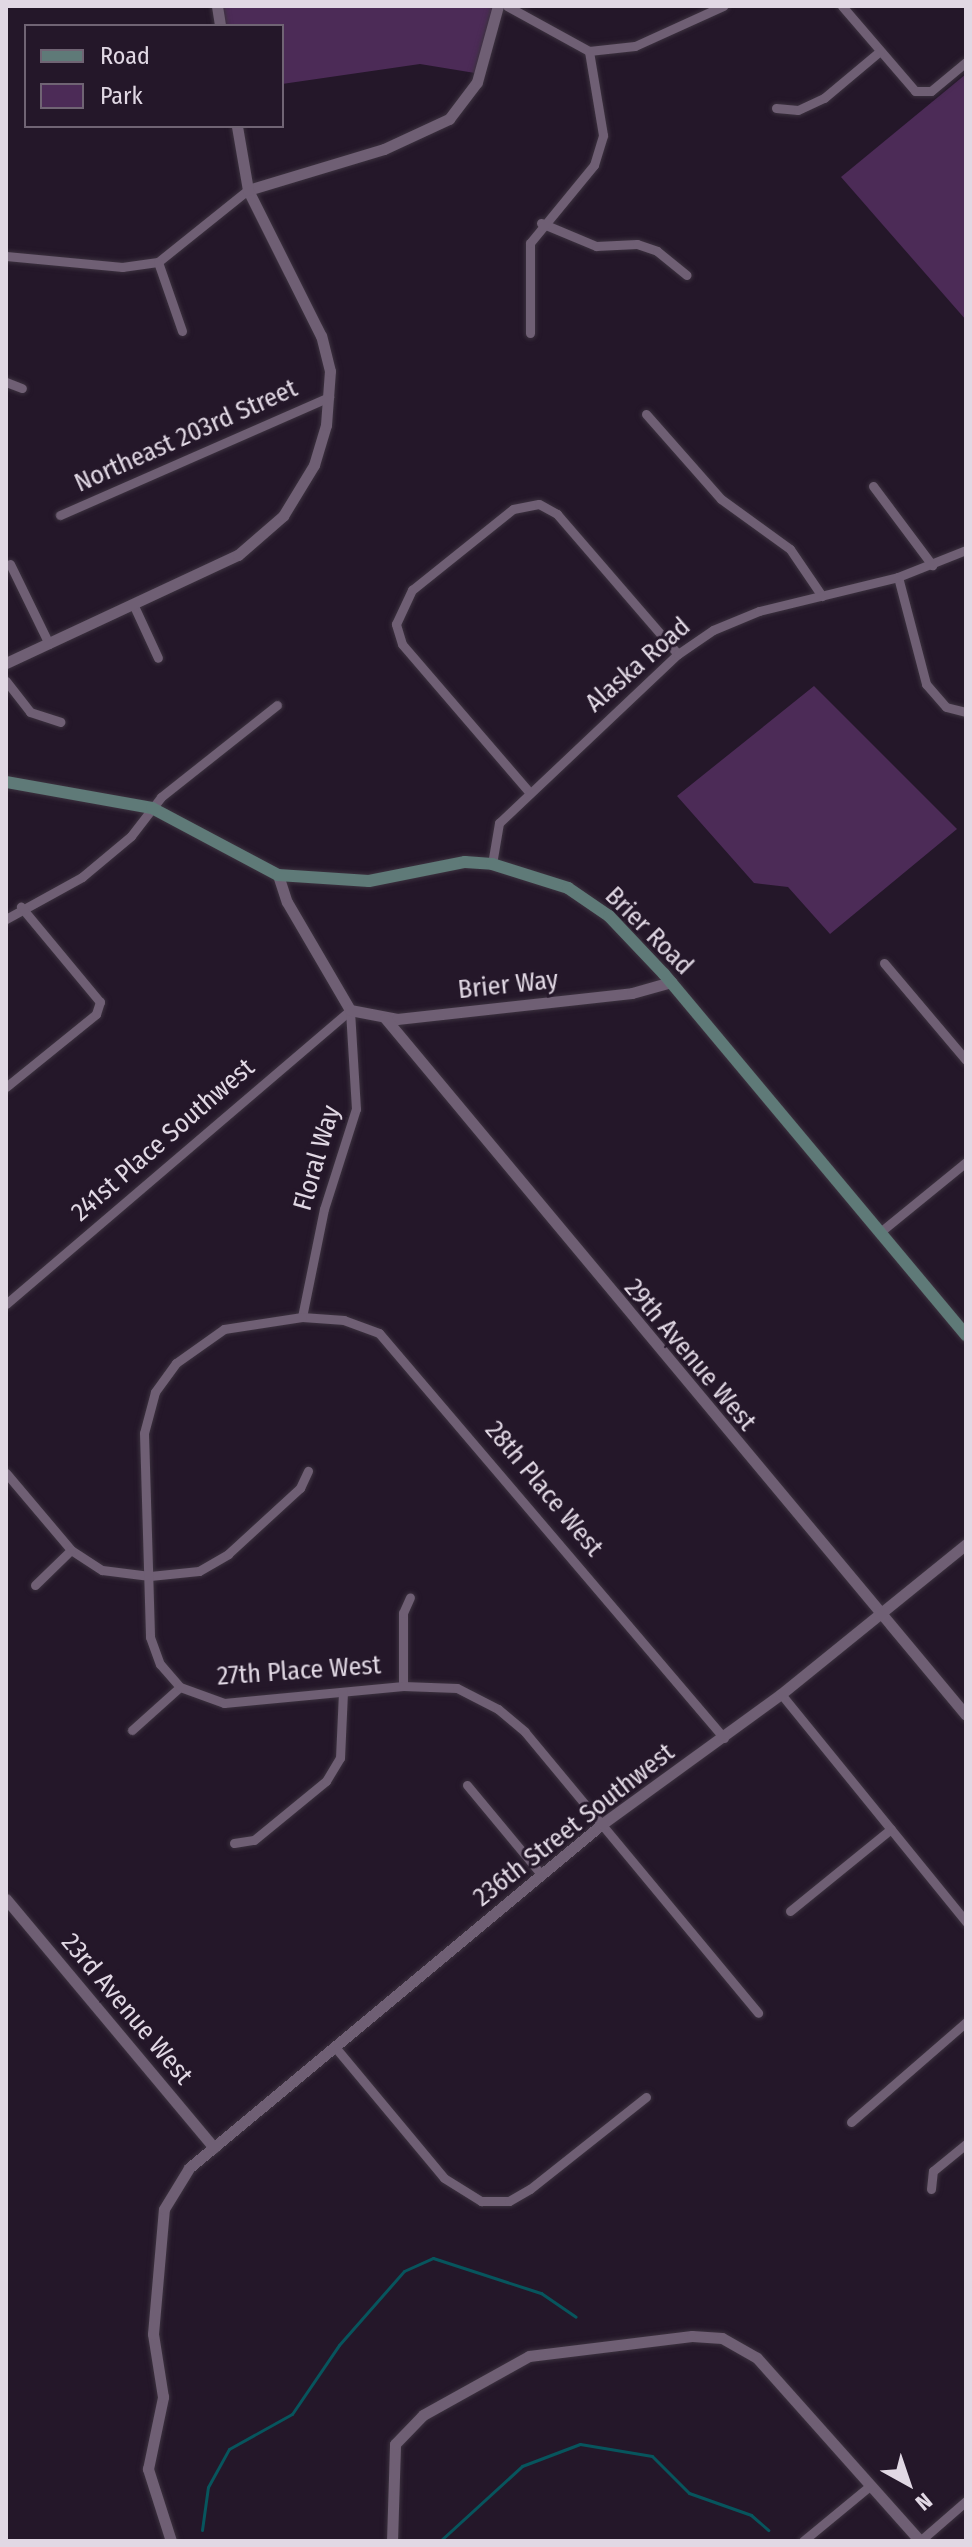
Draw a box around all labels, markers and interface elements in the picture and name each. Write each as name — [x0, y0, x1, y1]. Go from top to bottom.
legend — [24, 24, 284, 128]
text: Road — [100, 42, 150, 70]
text: Park — [100, 82, 143, 110]
street label: Northeast 203rd Street — [70, 373, 302, 499]
street label: Alaska Road — [579, 611, 697, 719]
street label: Brier Road — [598, 880, 700, 982]
street label: Brier Way — [456, 964, 560, 1006]
street label: 241st Place Southwest — [65, 1052, 261, 1228]
street label: Floral Way — [287, 1102, 347, 1214]
street label: 29th Avenue West — [618, 1273, 762, 1437]
street label: 28th Place West — [478, 1415, 610, 1563]
street label: 27th Place West — [216, 1650, 382, 1692]
street label: 236th Street Southwest — [467, 1737, 681, 1913]
street label: 23rd Avenue West — [55, 1927, 199, 2091]
north arrow — [868, 2443, 948, 2523]
text: N — [910, 2487, 937, 2516]

